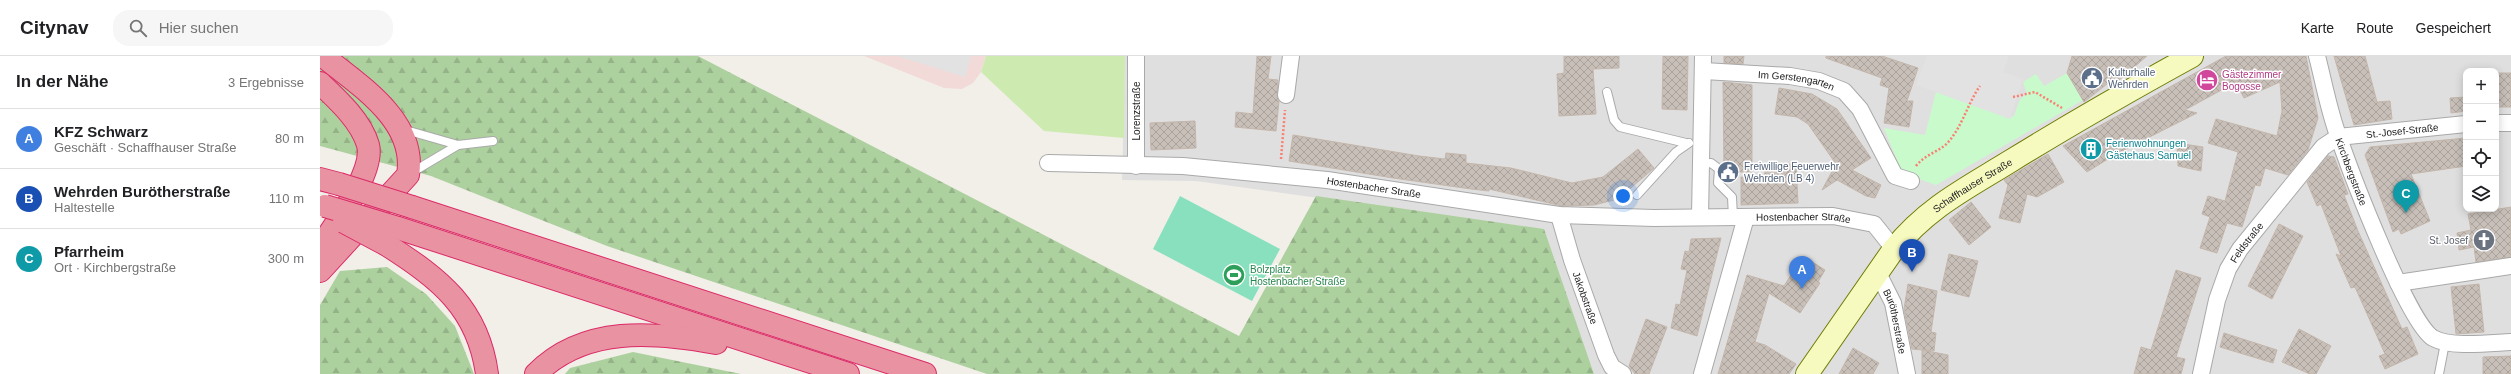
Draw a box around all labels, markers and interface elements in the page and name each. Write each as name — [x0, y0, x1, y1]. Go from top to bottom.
search box — [113, 10, 393, 46]
text: Citynav — [20, 17, 89, 38]
icon: search — [127, 17, 149, 39]
text: Hier suchen — [159, 19, 239, 36]
text: Karte — [2301, 20, 2334, 36]
text: Route — [2356, 20, 2394, 36]
text: Gespeichert — [2416, 20, 2491, 36]
public building icon: Kulturhalle Wehrden — [2079, 65, 2105, 91]
place label: Kulturhalle Wehrden — [2108, 67, 2156, 90]
hotel icon: Gästezimmer Bogosse — [2194, 67, 2220, 93]
map controls — [2463, 68, 2499, 212]
button: + — [2463, 68, 2499, 104]
street label: Im Gerstengarten — [1758, 69, 1836, 92]
place label: Gästezimmer Bogosse — [2222, 69, 2282, 92]
text: In der Nähe — [16, 72, 109, 91]
text: 3 Ergebnisse — [228, 75, 304, 90]
street label: Lorenzstraße — [1131, 81, 1142, 140]
button: − — [2463, 104, 2499, 140]
street label: St.-Josef-Straße — [2365, 121, 2439, 140]
text: KFZ Schwarz — [54, 123, 148, 140]
text: A — [24, 131, 34, 146]
text: 80 m — [275, 131, 304, 146]
building icon: Ferienwohnungen Gästehaus Samuel — [2078, 136, 2104, 162]
street label: Kirchbergstraße — [2334, 136, 2370, 207]
place label: Ferienwohnungen Gästehaus Samuel — [2106, 138, 2191, 161]
text: Geschäft · Schaffhauser Straße — [54, 140, 237, 155]
button: locate — [2463, 140, 2499, 176]
street label: Schaffhauser Straße — [1931, 156, 2014, 214]
public building icon: Freiwillige Feuerwehr Wehrden (LB 4) — [1715, 159, 1741, 185]
place label: Freiwillige Feuerwehr Wehrden (LB 4) — [1744, 161, 1840, 184]
street label: Hostenbacher Straße — [1326, 175, 1422, 200]
button: layers — [2463, 176, 2499, 212]
pin: C — [2393, 180, 2419, 213]
text: Wehrden Burötherstraße — [54, 183, 230, 200]
your location — [1613, 186, 1633, 206]
text: B — [24, 191, 34, 206]
text: 110 m — [269, 191, 304, 206]
text: Haltestelle — [54, 200, 115, 215]
street label: Hostenbacher Straße — [1756, 210, 1852, 225]
street label: Feldstraße — [2228, 220, 2265, 265]
church icon: St. Josef — [2471, 227, 2497, 253]
place label: St. Josef — [2429, 235, 2468, 246]
pin: B — [1899, 239, 1925, 272]
text: Pfarrheim — [54, 243, 124, 260]
text: C — [24, 251, 34, 266]
text: 300 m — [268, 251, 304, 266]
pin: A — [1789, 256, 1815, 289]
text: Ort · Kirchbergstraße — [54, 260, 176, 275]
sports icon: Bolzplatz Hostenbacher Straße — [1221, 262, 1247, 288]
place label: Bolzplatz Hostenbacher Straße — [1250, 264, 1345, 287]
street label: Jakobstraße — [1571, 270, 1600, 326]
street label: Burötherstraße — [1881, 287, 1908, 355]

